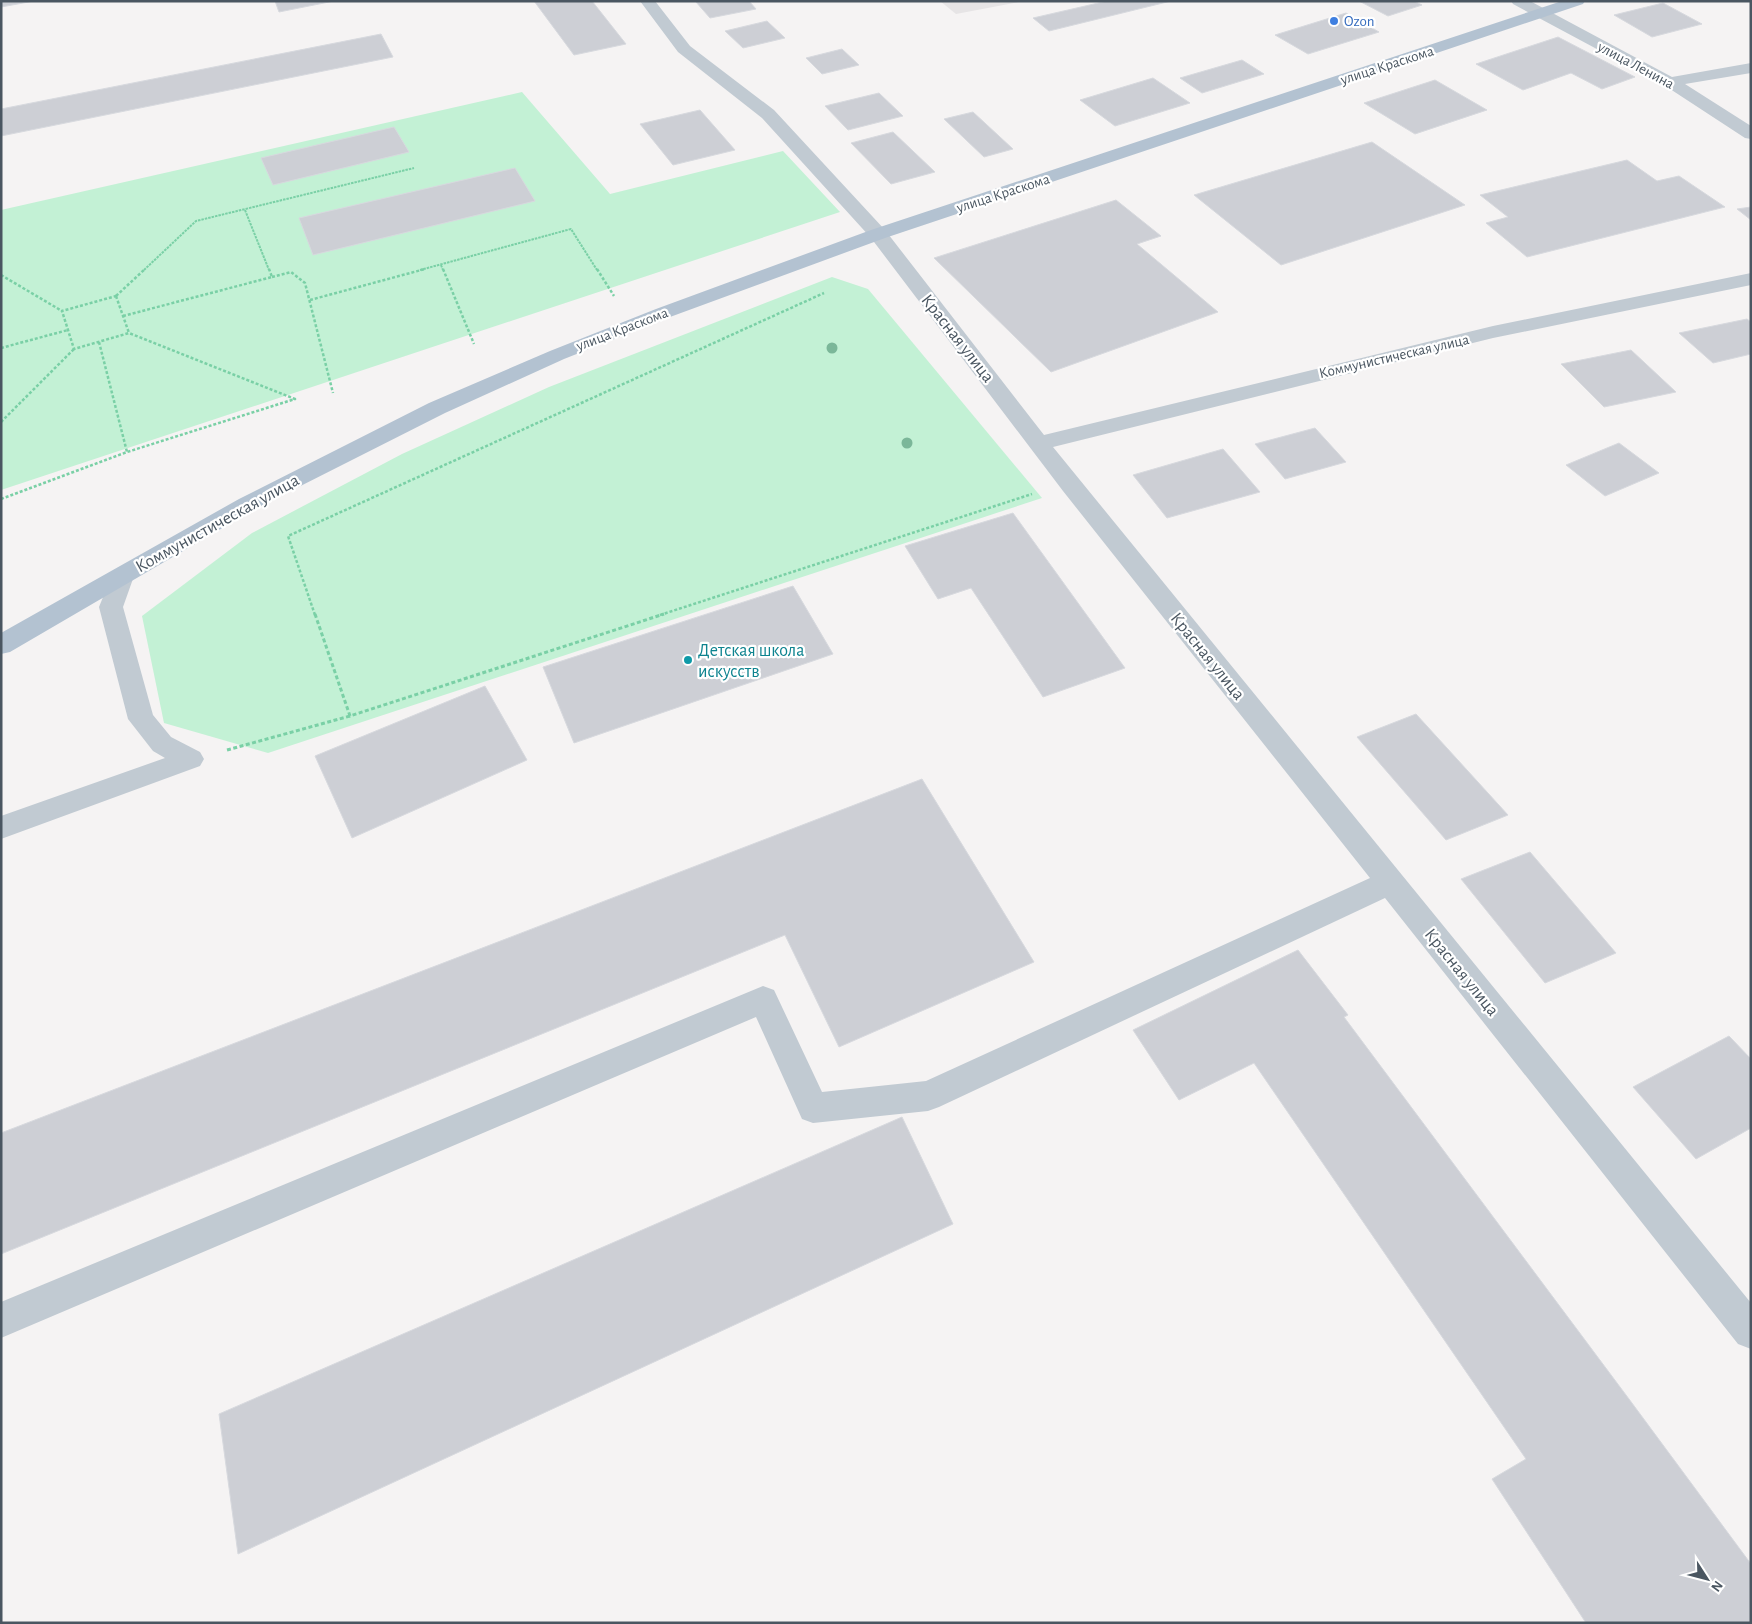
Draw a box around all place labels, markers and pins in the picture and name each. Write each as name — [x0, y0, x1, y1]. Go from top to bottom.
place label: Ozon — [1344, 14, 1374, 29]
marker: Ozon — [1328, 15, 1340, 27]
place label: Детская школа искусств — [698, 642, 804, 681]
marker: Детская школа искусств — [682, 654, 694, 666]

